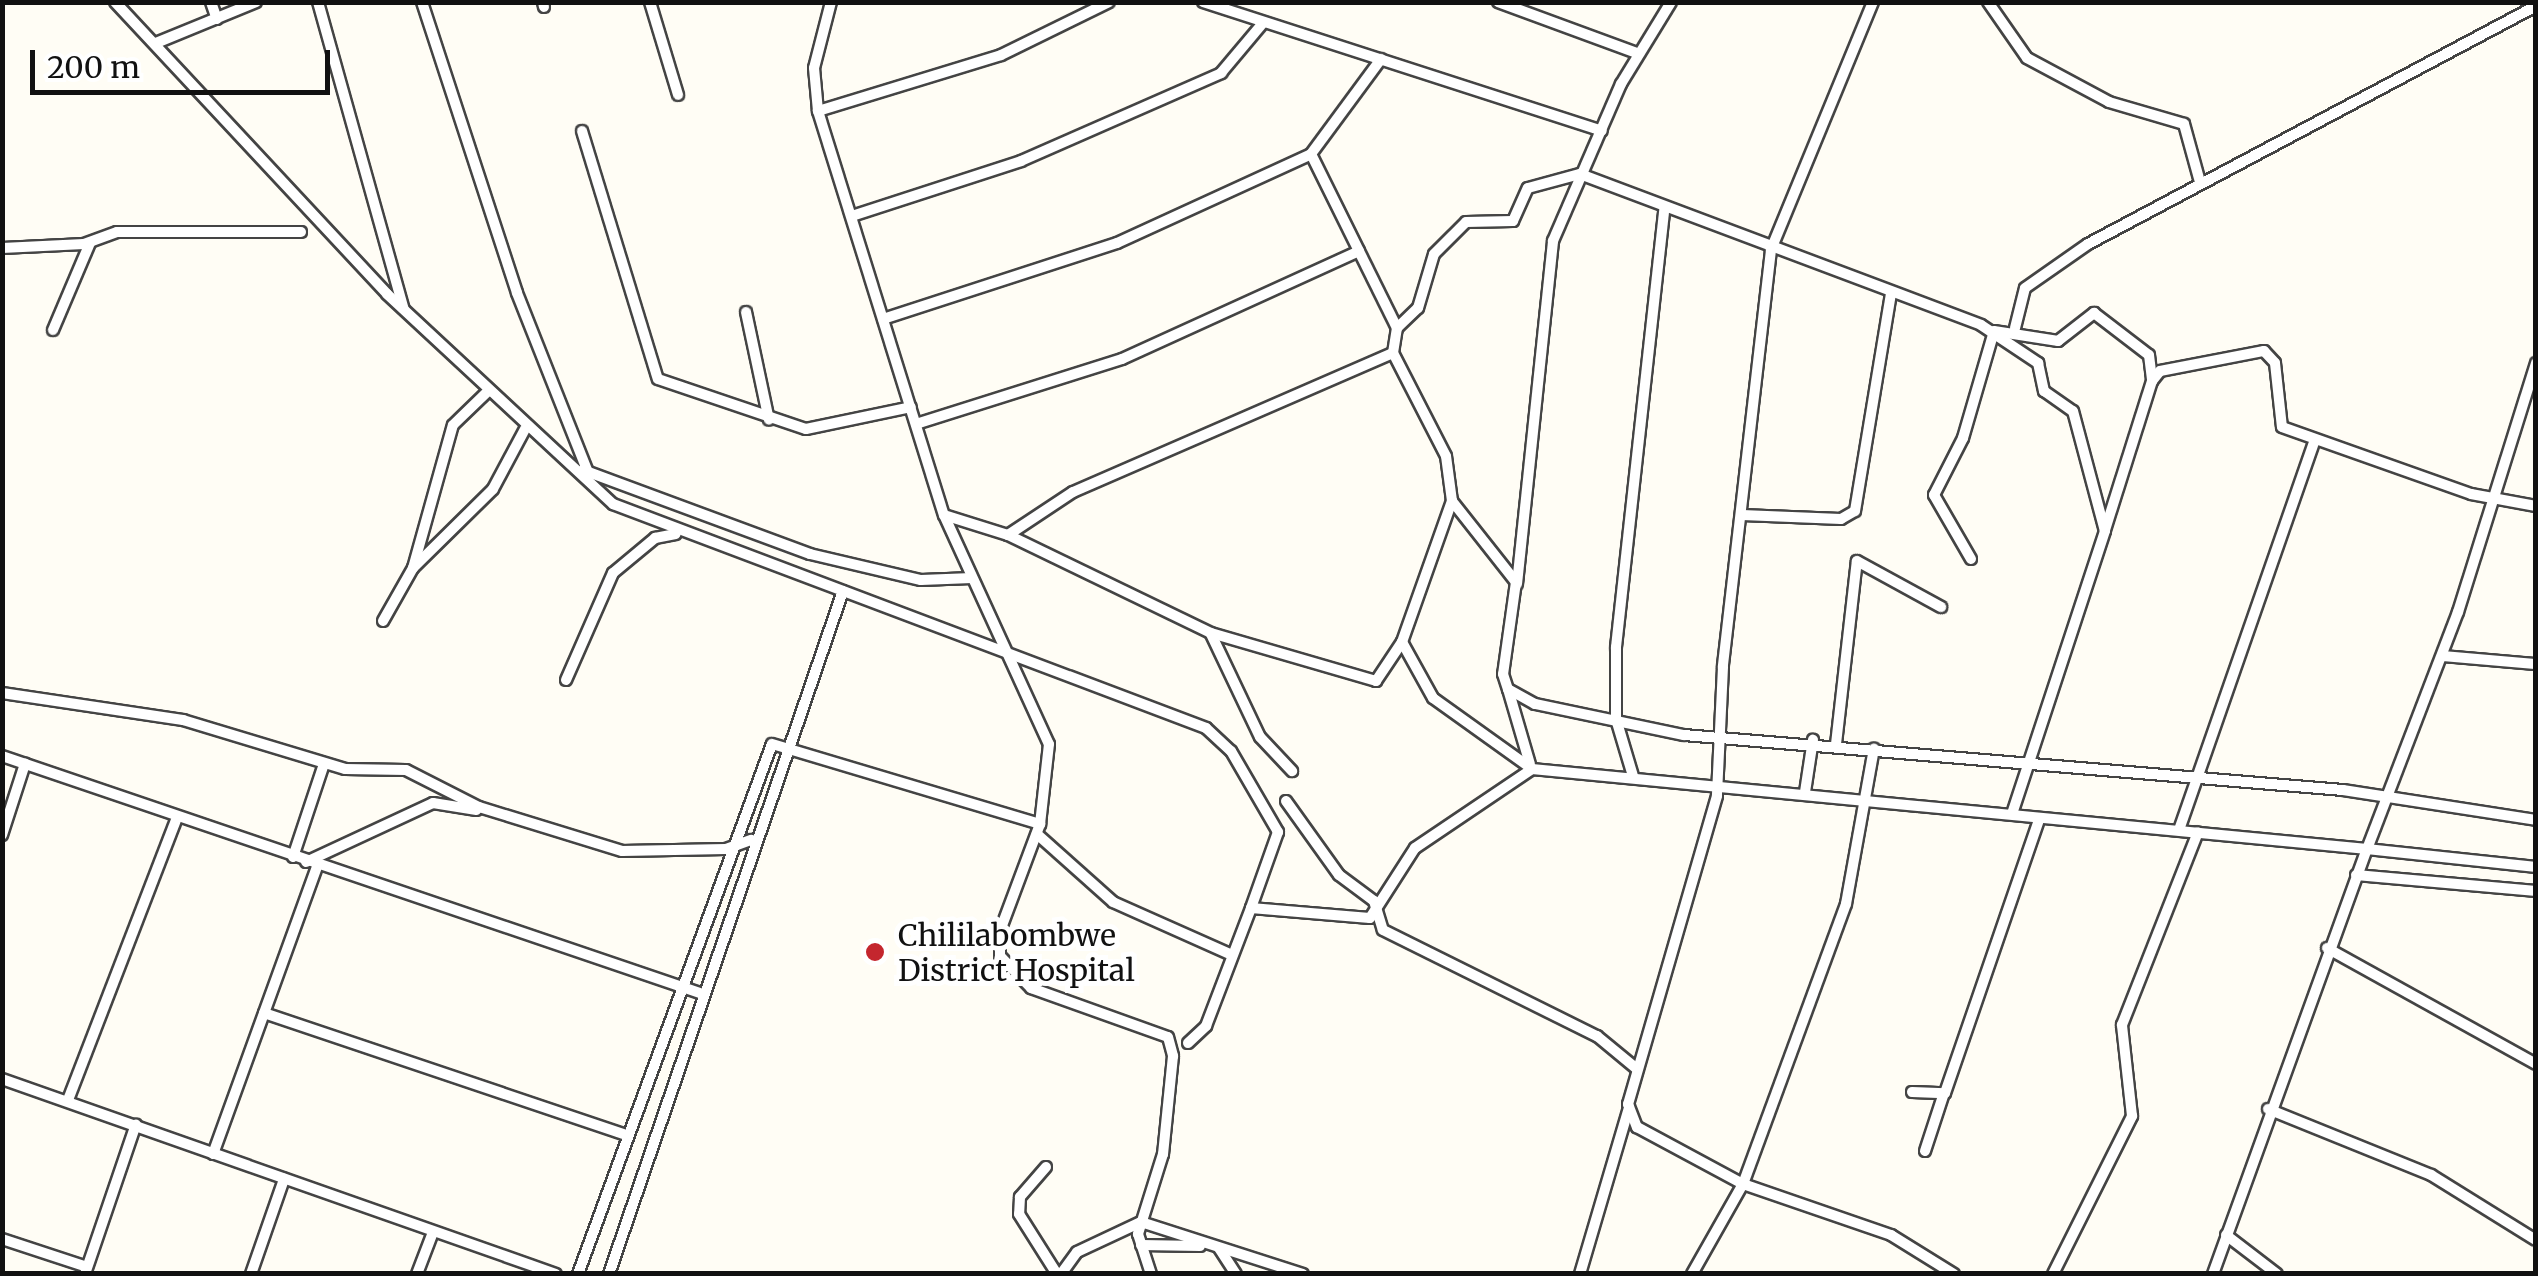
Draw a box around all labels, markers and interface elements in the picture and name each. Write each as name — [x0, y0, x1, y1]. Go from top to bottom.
scale bar — [35, 30, 335, 92]
text: 200 m — [47, 48, 140, 86]
place label: Chililabombwe District Hospital — [898, 917, 1135, 988]
marker: Chililabombwe District Hospital — [862, 939, 888, 965]

